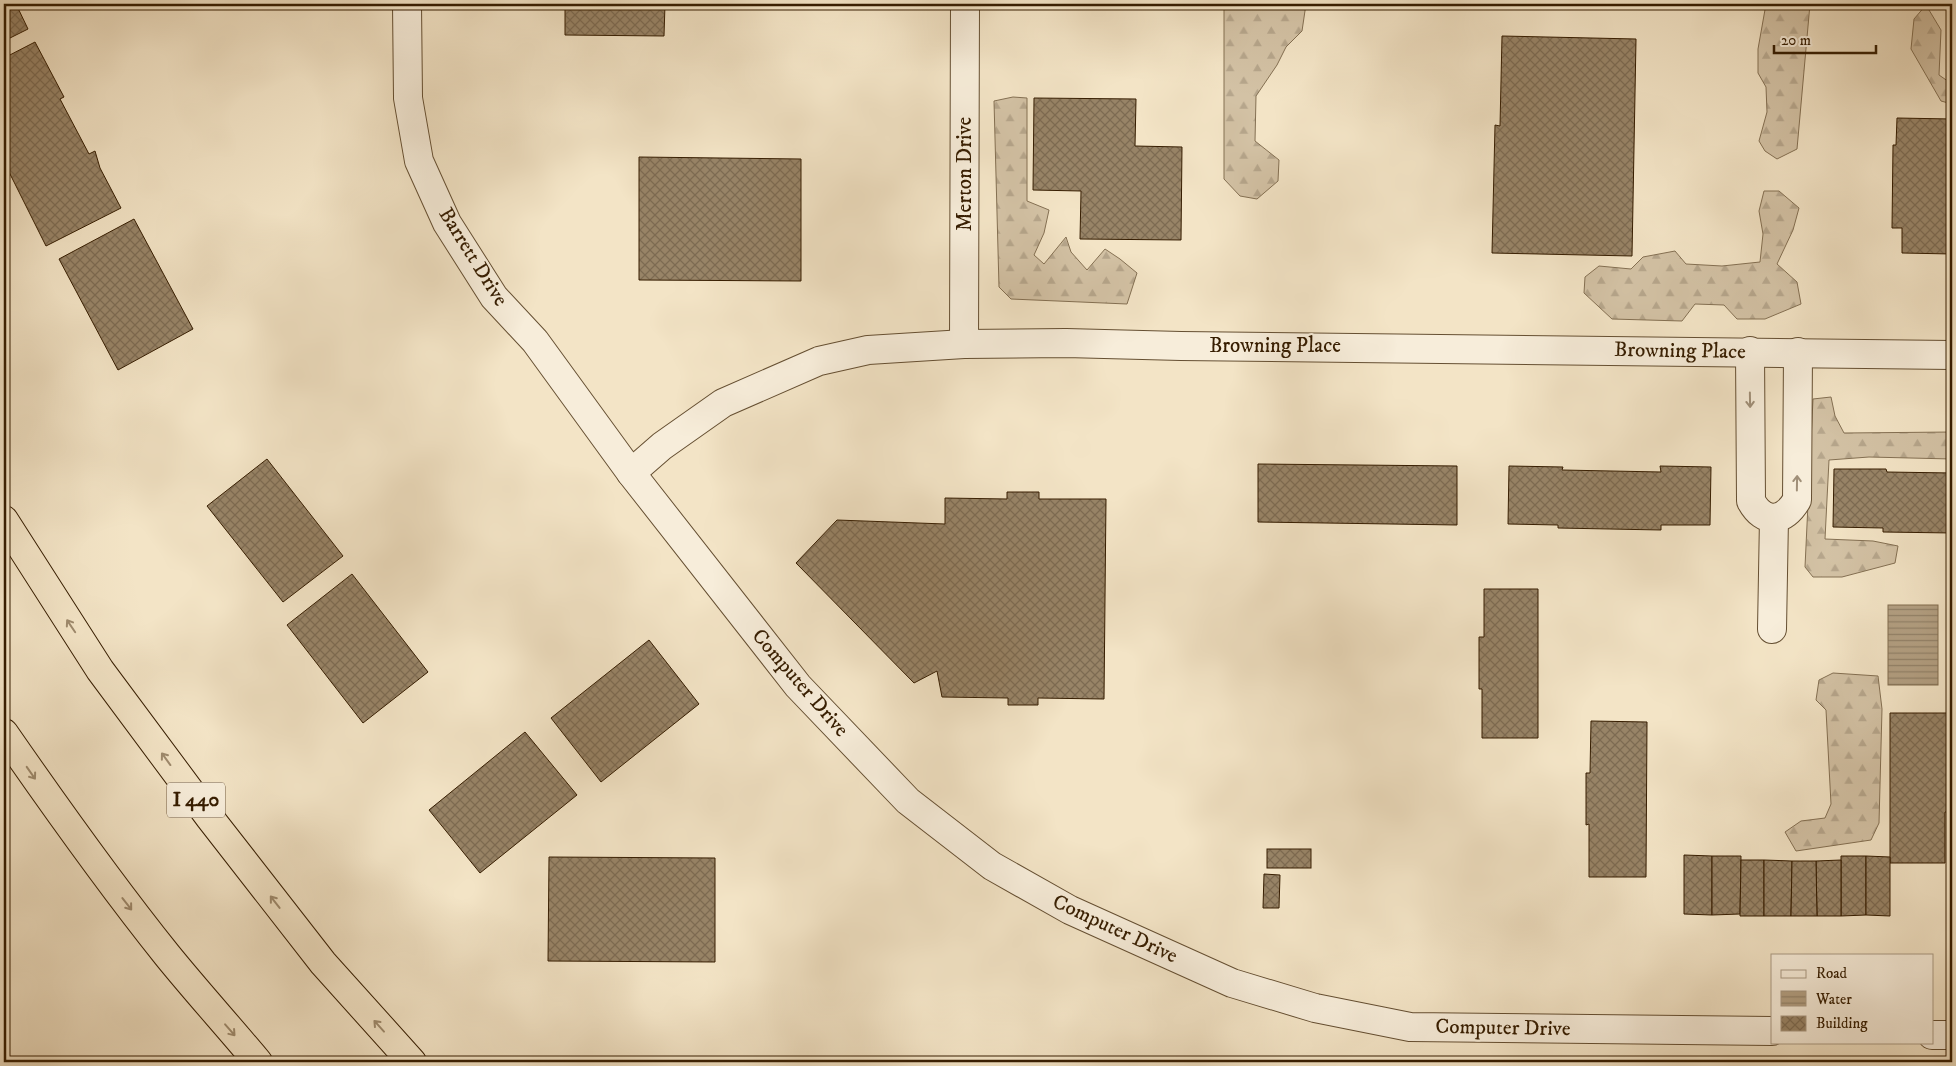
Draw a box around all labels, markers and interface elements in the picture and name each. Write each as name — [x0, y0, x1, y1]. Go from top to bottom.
scale bar — [1774, 22, 1876, 54]
text: 20 m — [1781, 31, 1811, 50]
street label: Merton Drive — [952, 116, 978, 231]
street label: Barrett Drive — [432, 203, 514, 311]
street label: Browning Place — [1209, 333, 1341, 359]
street label: Browning Place — [1614, 337, 1746, 365]
one-way arrow — [1745, 392, 1755, 408]
one-way arrow — [1792, 475, 1802, 492]
one-way arrow — [66, 620, 76, 634]
street label: Computer Drive — [746, 623, 854, 743]
one-way arrow — [161, 752, 171, 766]
one-way arrow — [26, 765, 36, 779]
road number: I 440 — [167, 782, 225, 818]
street label: Computer Drive — [1048, 889, 1182, 969]
one-way arrow — [270, 895, 280, 909]
one-way arrow — [122, 897, 132, 911]
legend — [1771, 954, 1934, 1044]
text: Road — [1816, 964, 1848, 983]
text: Water — [1815, 990, 1852, 1009]
street label: Computer Drive — [1435, 1014, 1571, 1042]
text: Building — [1816, 1014, 1868, 1033]
one-way arrow — [374, 1020, 385, 1033]
one-way arrow — [224, 1023, 236, 1036]

